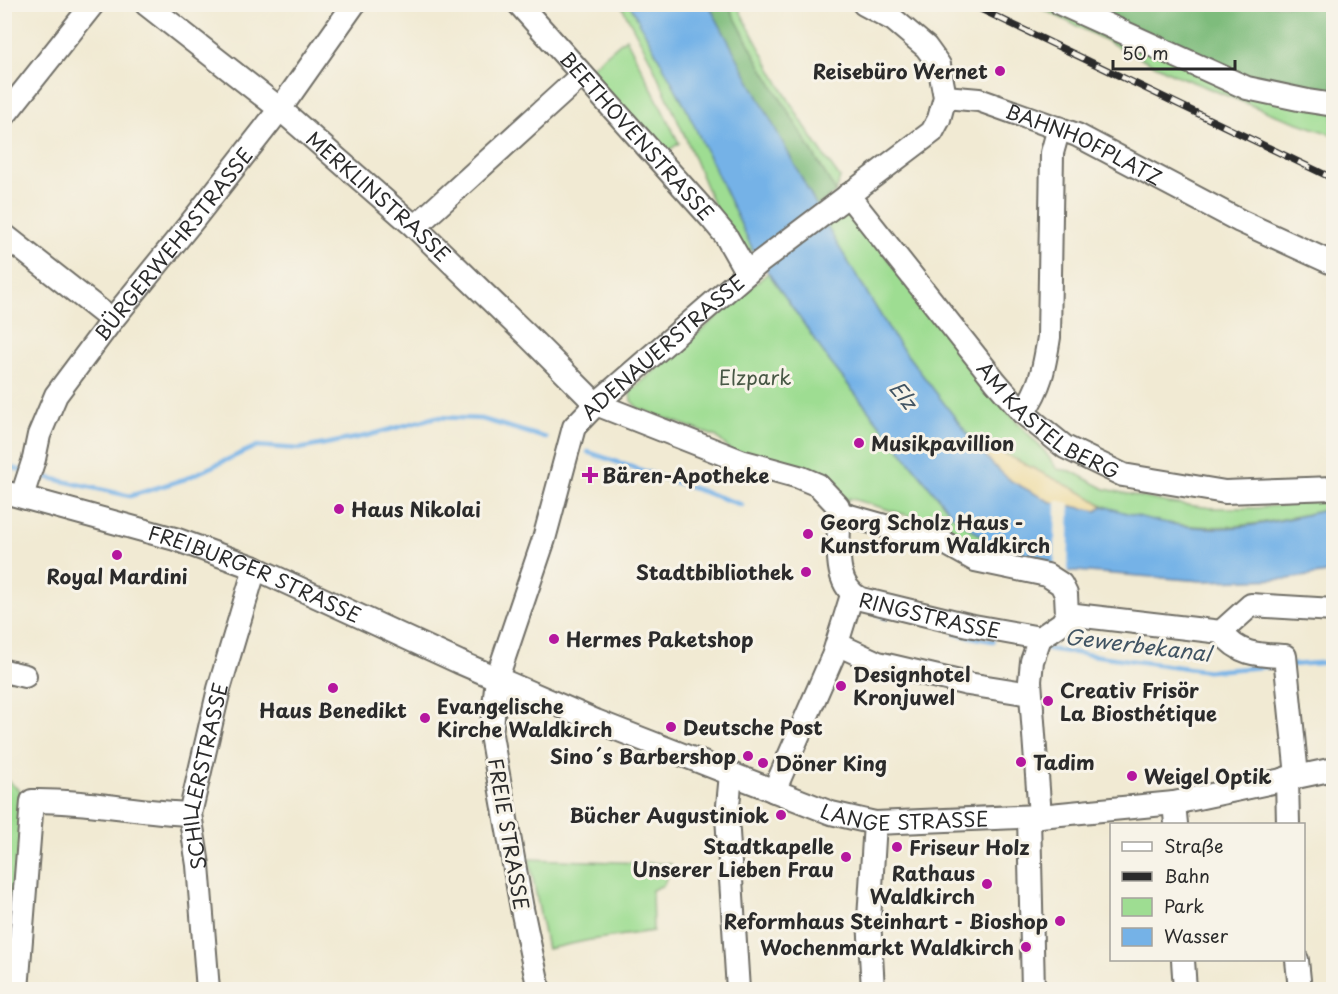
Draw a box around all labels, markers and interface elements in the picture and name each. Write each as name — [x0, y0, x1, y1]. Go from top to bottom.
scale bar — [1113, 33, 1234, 71]
text: 50 m — [1122, 39, 1169, 66]
street label: BEETHOVENSTRASSE — [553, 45, 721, 227]
place label: Reisebüro Wernet — [813, 56, 988, 86]
marker: Reisebüro Wernet — [993, 64, 1007, 78]
street label: BAHNHOFPLATZ — [1001, 96, 1168, 192]
street label: MERKLINSTRASSE — [300, 124, 458, 269]
street label: BÜRGERWEHRSTRASSE — [87, 141, 260, 347]
street label: ADENAUERSTRASSE — [574, 267, 751, 426]
street label: AM KASTELBERG — [970, 355, 1125, 486]
park label: Elzpark — [719, 362, 791, 392]
water label: Elz — [883, 373, 927, 418]
place label: Musikpavillion — [871, 428, 1014, 458]
marker: Musikpavillion — [852, 436, 866, 450]
place label: Bären-Apotheke — [602, 460, 769, 490]
marker: Bären-Apotheke — [583, 468, 597, 482]
place label: Haus Nikolai — [351, 494, 481, 524]
marker: Haus Nikolai — [332, 502, 346, 516]
place label: Georg Scholz Haus - Kunstforum Waldkirch — [820, 507, 1050, 560]
street label: FREIBURGER STRASSE — [145, 517, 366, 630]
marker: Georg Scholz Haus - Kunstforum Waldkirch — [801, 527, 815, 541]
marker: Royal Mardini — [110, 548, 124, 562]
place label: Stadtbibliothek — [636, 557, 794, 587]
place label: Royal Mardini — [46, 561, 188, 591]
marker: Stadtbibliothek — [799, 565, 813, 579]
street label: RINGSTRASSE — [856, 584, 1003, 646]
water label: Gewerbekanal — [1063, 619, 1216, 669]
place label: Hermes Paketshop — [566, 624, 754, 654]
marker: Hermes Paketshop — [547, 632, 561, 646]
place label: Designhotel Kronjuwel — [853, 659, 970, 712]
place label: Creativ Frisör La Biosthétique — [1060, 675, 1217, 728]
marker: Designhotel Kronjuwel — [834, 679, 848, 693]
street label: SCHILLERSTRASSE — [174, 680, 235, 872]
marker: Haus Benedikt — [326, 681, 340, 695]
place label: Evangelische Kirche Waldkirch — [437, 691, 612, 744]
marker: Creativ Frisör La Biosthétique — [1041, 694, 1055, 708]
place label: Haus Benedikt — [259, 695, 407, 725]
marker: Evangelische Kirche Waldkirch — [418, 711, 432, 725]
place label: Deutsche Post — [683, 712, 823, 742]
marker: Deutsche Post — [664, 720, 678, 734]
place label: Sino´s Barbershop — [550, 741, 736, 771]
place label: Tadim — [1033, 747, 1095, 777]
place label: Döner King — [775, 748, 887, 778]
marker: Sino´s Barbershop — [741, 749, 755, 763]
marker: Tadim — [1014, 755, 1028, 769]
street label: FREIE STRASSE — [481, 756, 537, 912]
marker: Döner King — [756, 756, 770, 770]
place label: Weigel Optik — [1144, 761, 1272, 791]
marker: Weigel Optik — [1125, 769, 1139, 783]
street label: LANGE STRASSE — [816, 795, 989, 838]
place label: Bücher Augustiniok — [569, 800, 769, 830]
marker: Bücher Augustiniok — [774, 808, 788, 822]
legend — [1110, 823, 1305, 961]
place label: Stadtkapelle Unserer Lieben Frau — [632, 831, 834, 884]
place label: Friseur Holz — [909, 832, 1029, 862]
text: Straße — [1164, 832, 1224, 859]
marker: Friseur Holz — [890, 840, 904, 854]
marker: Stadtkapelle Unserer Lieben Frau — [839, 850, 853, 864]
place label: Rathaus Waldkirch — [870, 858, 975, 911]
text: Bahn — [1164, 862, 1210, 889]
marker: Rathaus Waldkirch — [980, 877, 994, 891]
text: Park — [1164, 892, 1204, 919]
place label: Reformhaus Steinhart - Bioshop — [724, 906, 1048, 936]
marker: Reformhaus Steinhart - Bioshop — [1053, 914, 1067, 928]
text: Wasser — [1164, 922, 1229, 949]
place label: Wochenmarkt Waldkirch — [760, 932, 1014, 962]
marker: Wochenmarkt Waldkirch — [1019, 940, 1033, 954]

